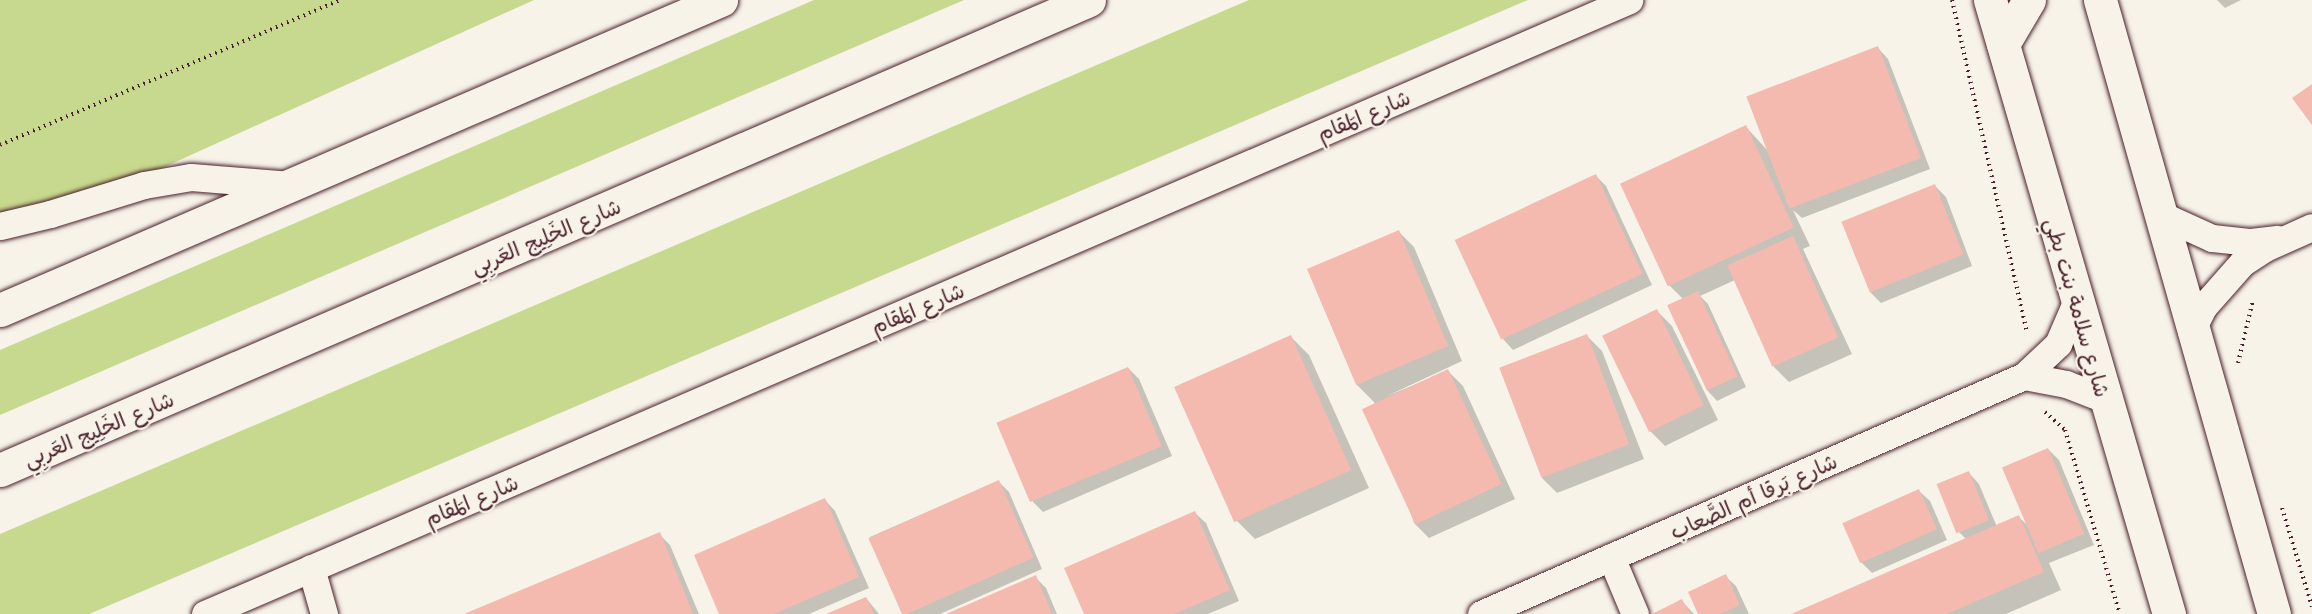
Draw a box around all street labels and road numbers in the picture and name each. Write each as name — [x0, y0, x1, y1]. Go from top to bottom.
street label: شارع المَقام — [1312, 83, 1414, 145]
street label: شارع الخَلِيج العَربِي — [466, 192, 624, 278]
street label: شارع سلامة بنت بطي — [2041, 215, 2117, 399]
street label: شارع المَقام — [866, 276, 968, 338]
street label: شارع الخَلِيج العَربِي — [19, 385, 177, 471]
street label: شارع بَرقا أم الصَّعاب — [1665, 447, 1841, 543]
street label: شارع المَقام — [420, 468, 522, 530]

